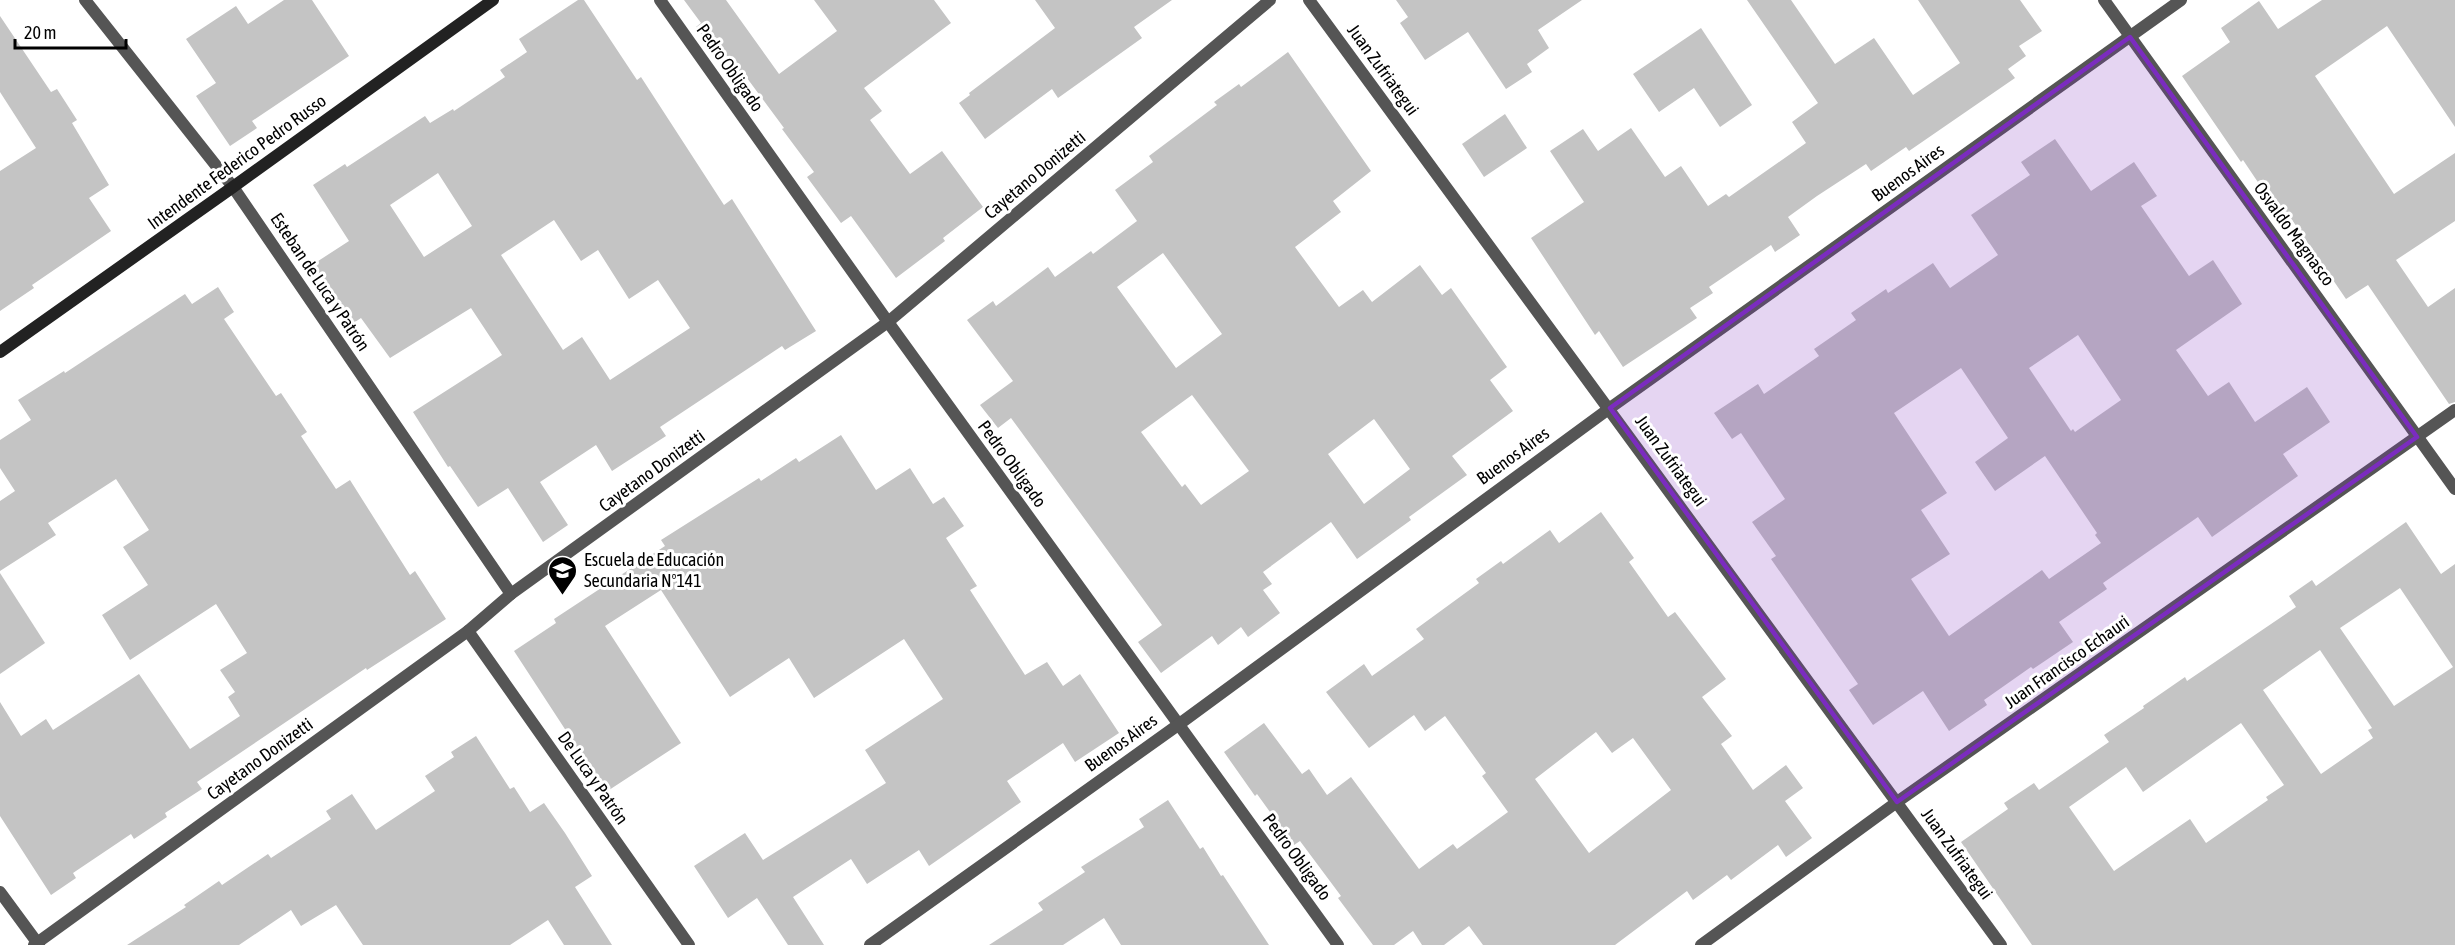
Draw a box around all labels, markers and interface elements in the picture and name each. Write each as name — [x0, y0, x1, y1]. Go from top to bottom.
scale bar — [15, 12, 126, 50]
street label: Pedro Obligado — [693, 20, 768, 116]
street label: Juan Zufriategui — [1343, 20, 1423, 119]
text: 20 m — [24, 22, 56, 43]
street label: Intendente Federico Pedro Russo — [143, 90, 330, 233]
street label: Cayetano Donizetti — [980, 126, 1089, 223]
street label: Buenos Aires — [1867, 139, 1948, 206]
street label: Osvaldo Magnasco — [2250, 178, 2339, 290]
street label: Esteban de Luca y Patrón — [266, 209, 374, 355]
street label: Juan Zufriategui — [1631, 411, 1711, 510]
street label: Pedro Obligado — [974, 416, 1051, 511]
street label: Buenos Aires — [1472, 422, 1553, 489]
street label: Cayetano Donizetti — [595, 425, 709, 516]
place label: Escuela de Educación Secundaria Nº141 — [584, 549, 724, 591]
school or university icon: Escuela de Educación Secundaria Nº141 — [547, 554, 579, 596]
street label: Juan Francisco Echauri — [2000, 611, 2133, 712]
street label: Buenos Aires — [1080, 709, 1161, 776]
street label: Cayetano Donizetti — [203, 713, 317, 804]
street label: De Luca y Patrón — [554, 727, 633, 828]
street label: Juan Zufriategui — [1917, 804, 1997, 903]
street label: Pedro Obligado — [1259, 809, 1336, 904]

